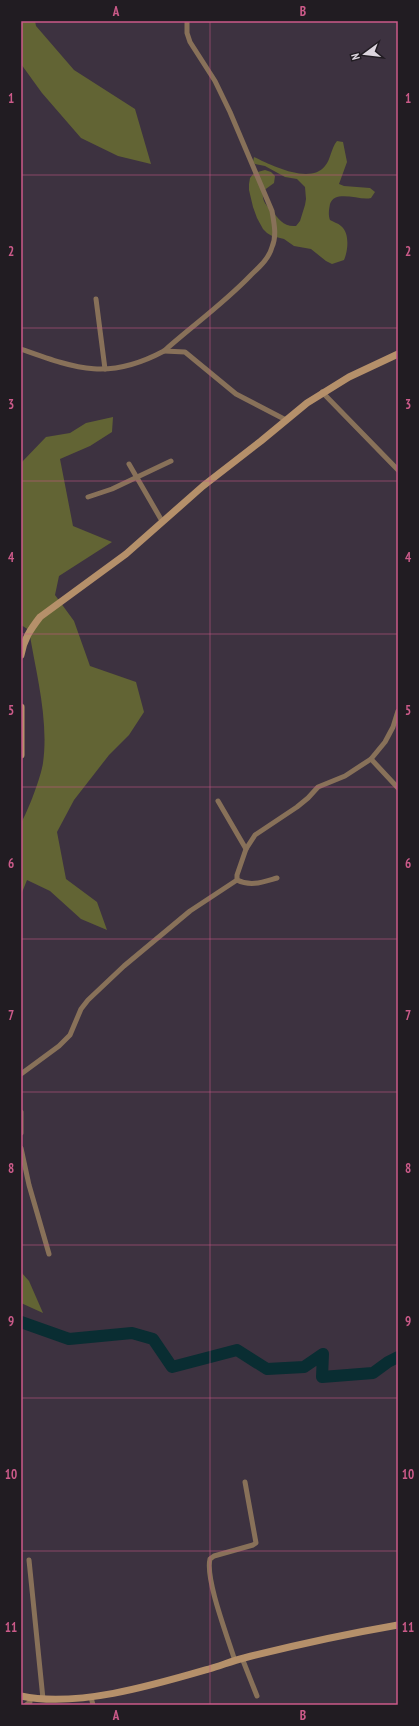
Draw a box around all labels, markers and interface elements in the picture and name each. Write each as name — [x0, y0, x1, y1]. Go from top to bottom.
text: A — [112, 3, 120, 20]
text: B — [300, 3, 306, 20]
north arrow — [345, 34, 385, 74]
text: N — [348, 52, 363, 61]
text: 1 — [8, 90, 14, 107]
text: 1 — [405, 90, 411, 107]
text: 2 — [8, 243, 14, 260]
text: 2 — [405, 243, 411, 260]
text: 3 — [8, 396, 14, 413]
text: 3 — [405, 396, 411, 413]
text: 4 — [8, 549, 15, 566]
text: 4 — [405, 549, 412, 566]
text: 5 — [8, 702, 14, 719]
text: 5 — [405, 702, 411, 719]
text: 6 — [8, 855, 14, 872]
text: 6 — [405, 855, 411, 872]
text: 7 — [8, 1007, 14, 1024]
text: 7 — [405, 1007, 411, 1024]
text: 8 — [8, 1160, 14, 1177]
text: 8 — [405, 1160, 411, 1177]
text: 9 — [8, 1313, 14, 1330]
text: 9 — [405, 1313, 411, 1330]
text: 10 — [5, 1466, 17, 1483]
text: 10 — [402, 1466, 414, 1483]
text: 11 — [5, 1619, 17, 1636]
text: 11 — [402, 1619, 414, 1636]
text: A — [112, 1707, 120, 1724]
text: B — [300, 1707, 306, 1724]

